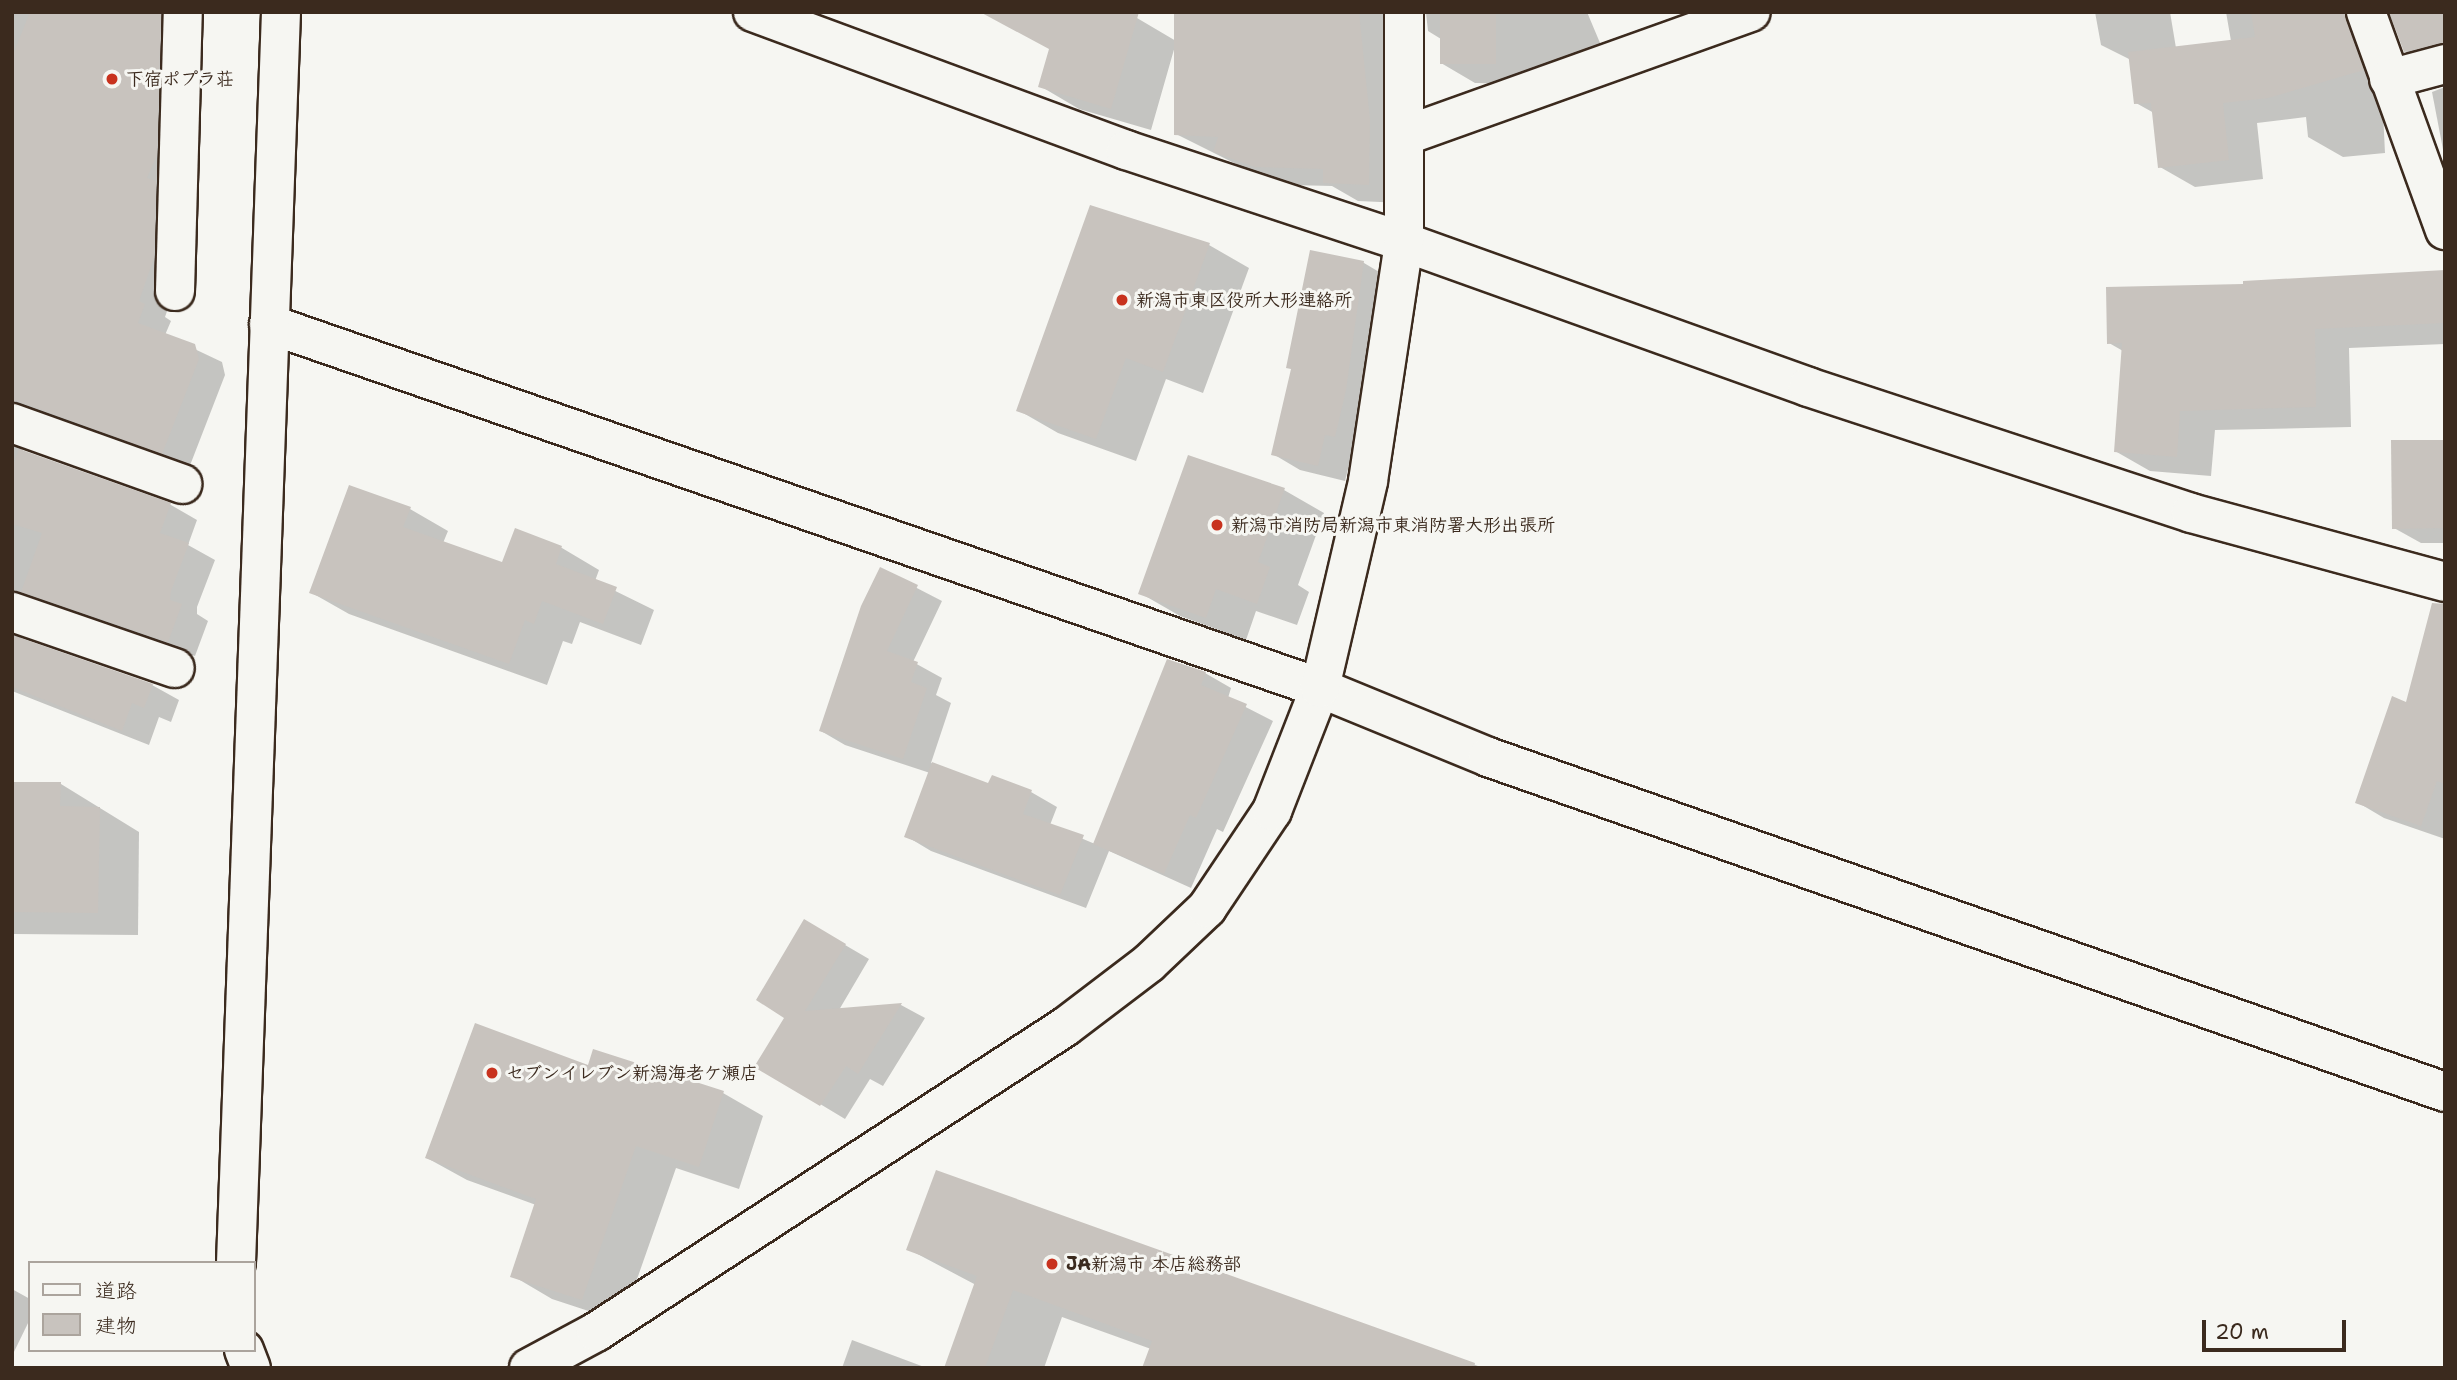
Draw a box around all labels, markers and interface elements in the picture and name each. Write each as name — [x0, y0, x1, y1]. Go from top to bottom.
place label: 下宿ポプラ荘 — [126, 68, 234, 90]
marker: 下宿ポプラ荘 — [104, 71, 120, 87]
place label: 新潟市東区役所大形連絡所 — [1136, 289, 1352, 311]
marker: 新潟市東区役所大形連絡所 — [1114, 292, 1130, 308]
place label: 新潟市消防局新潟市東消防署大形出張所 — [1231, 514, 1555, 536]
marker: 新潟市消防局新潟市東消防署大形出張所 — [1209, 517, 1225, 533]
place label: セブンイレブン新潟海老ケ瀬店 — [506, 1062, 758, 1084]
marker: セブンイレブン新潟海老ケ瀬店 — [484, 1065, 500, 1081]
place label: JA新潟市 本店総務部 — [1066, 1253, 1241, 1275]
marker: JA新潟市 本店総務部 — [1044, 1256, 1060, 1272]
legend — [28, 1261, 256, 1352]
text: 道路 — [95, 1277, 137, 1305]
scale bar — [2205, 1306, 2348, 1350]
text: 建物 — [95, 1312, 137, 1340]
text: 20 m — [2215, 1318, 2269, 1346]

